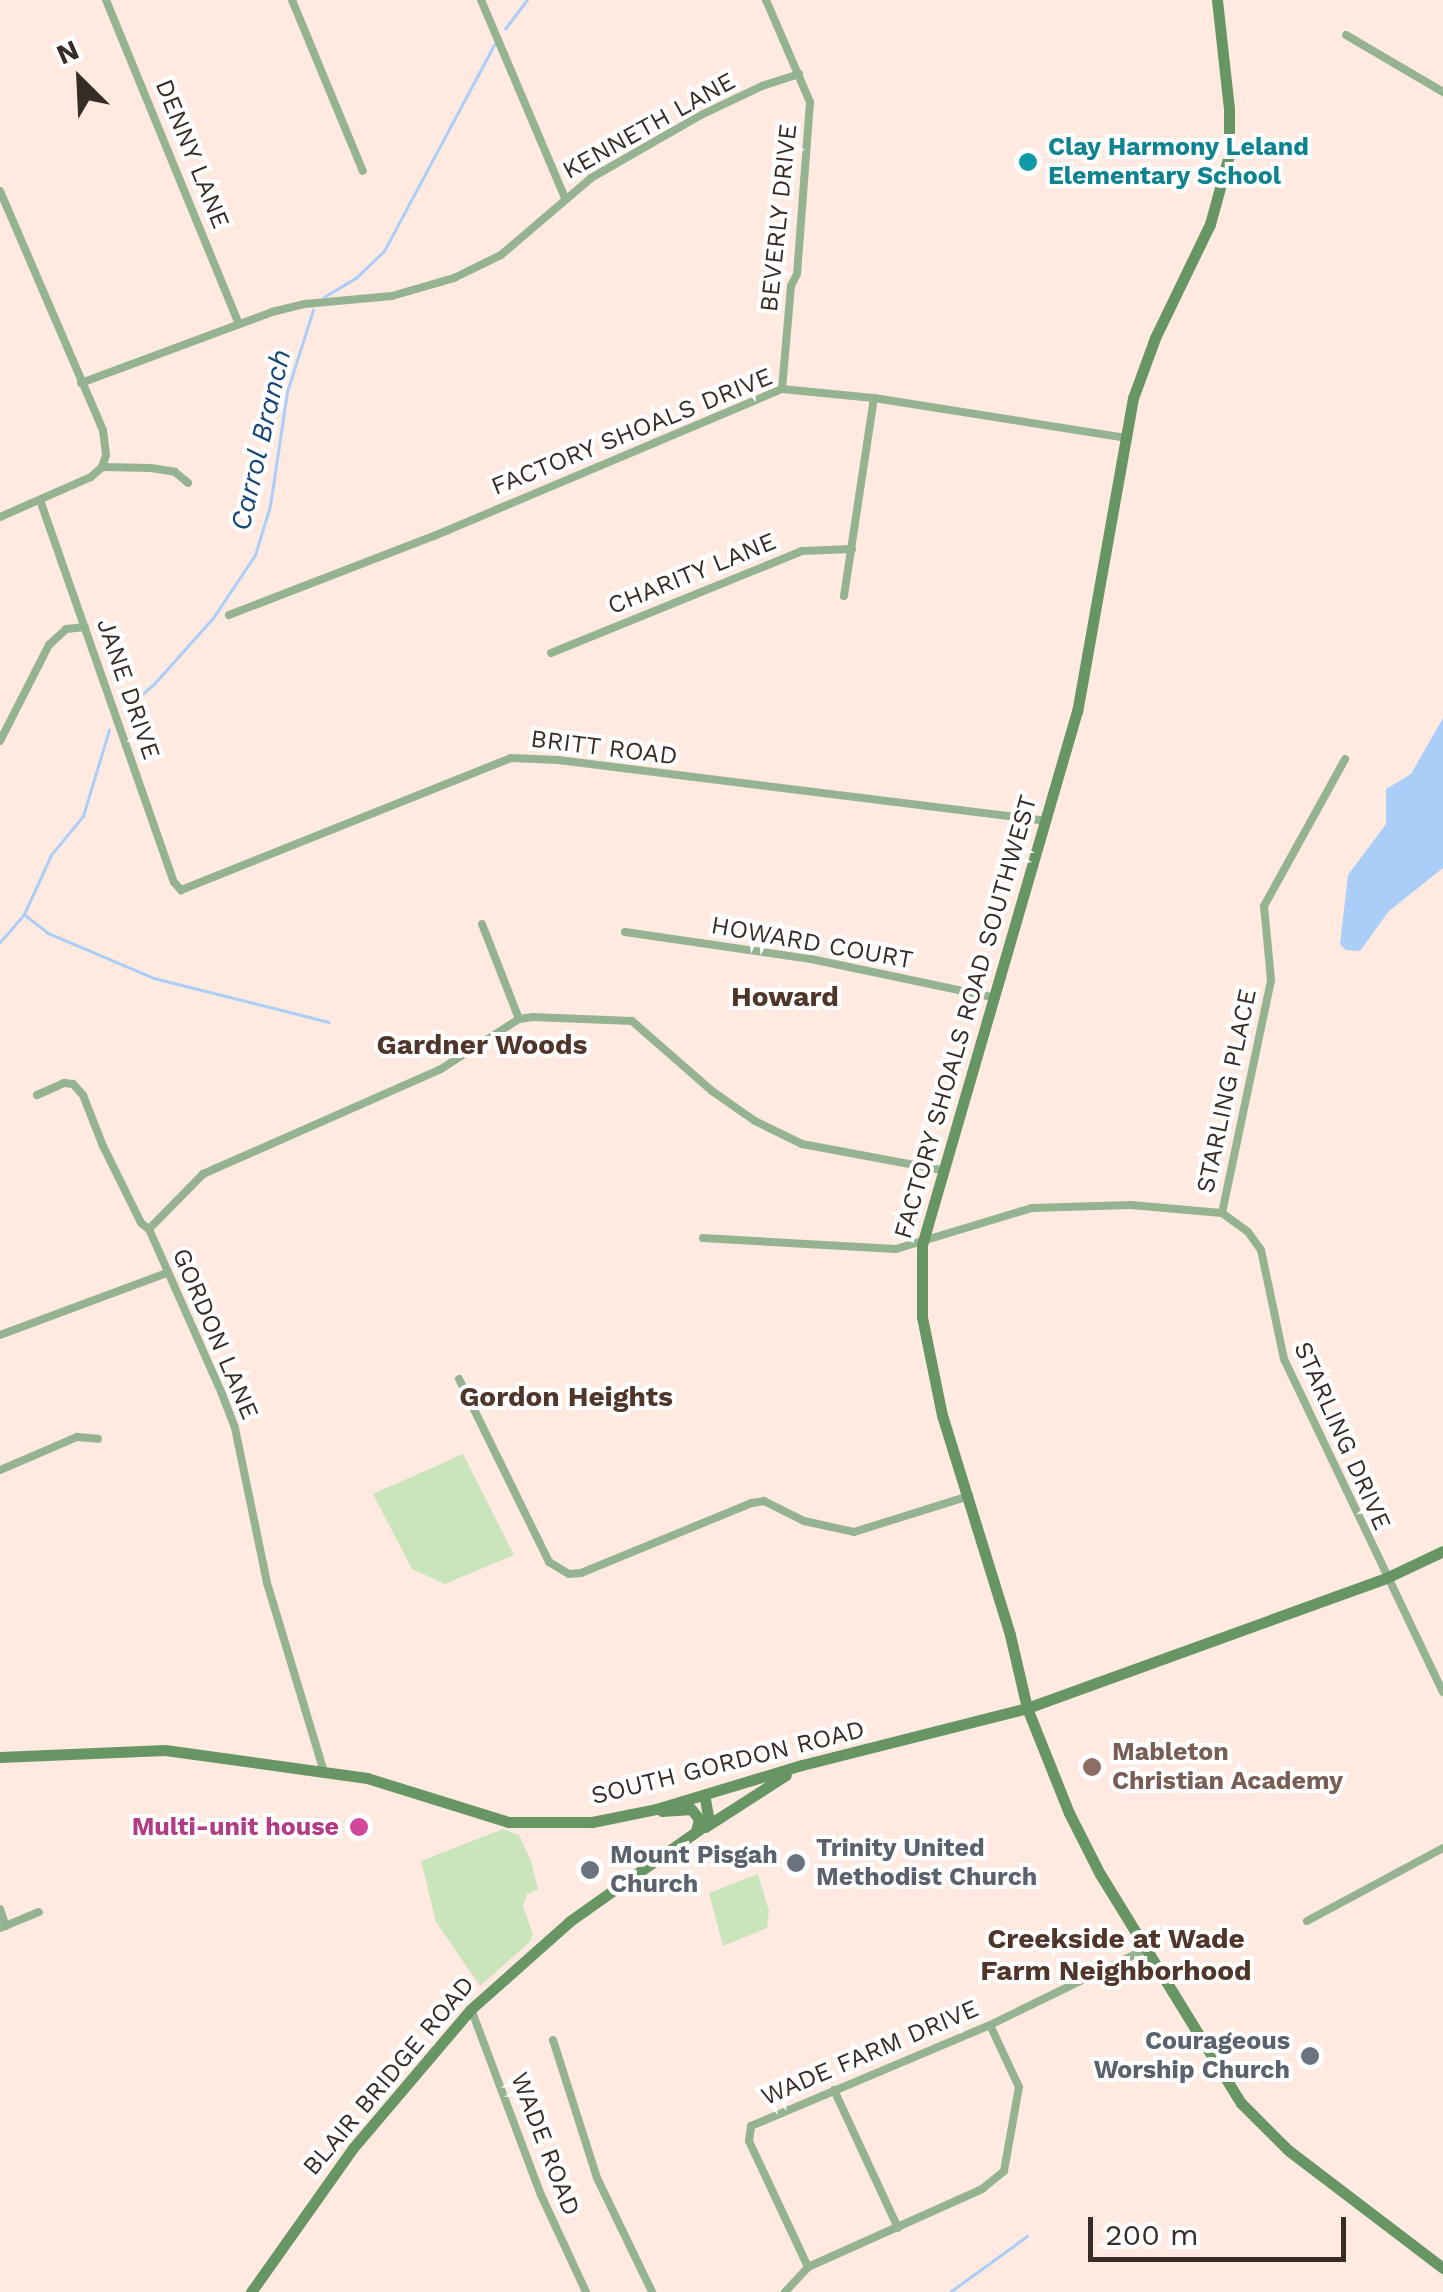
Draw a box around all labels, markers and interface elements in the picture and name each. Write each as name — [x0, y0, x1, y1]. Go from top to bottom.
north arrow — [30, 30, 130, 130]
text: N — [51, 33, 84, 71]
street label: KENNETH LANE — [557, 66, 741, 186]
street label: DENNY LANE — [148, 75, 236, 233]
street label: BEVERLY DRIVE — [754, 122, 804, 314]
place label: Clay Harmony Leland Elementary School — [1048, 133, 1310, 192]
marker: Clay Harmony Leland Elementary School — [1017, 151, 1039, 173]
water label: Carrol Branch — [224, 346, 298, 534]
street label: FACTORY SHOALS DRIVE — [487, 362, 777, 502]
street label: CHARITY LANE — [603, 526, 781, 622]
street label: JANE DRIVE — [90, 615, 166, 763]
street label: BRITT ROAD — [529, 724, 679, 772]
street label: FACTORY SHOALS ROAD SOUTHWEST — [888, 791, 1044, 1243]
street label: HOWARD COURT — [709, 910, 915, 976]
district label: Howard — [731, 980, 839, 1014]
street label: STARLING PLACE — [1191, 986, 1263, 1196]
district label: Gardner Woods — [376, 1028, 588, 1062]
street label: GORDON LANE — [165, 1244, 265, 1424]
street label: STARLING DRIVE — [1287, 1337, 1397, 1535]
district label: Gordon Heights — [459, 1380, 673, 1414]
street label: SOUTH GORDON ROAD — [588, 1715, 868, 1811]
place label: Mableton Christian Academy — [1112, 1738, 1344, 1797]
marker: Mableton Christian Academy — [1081, 1756, 1103, 1778]
place label: Multi-unit house — [132, 1812, 339, 1842]
marker: Multi-unit house — [348, 1816, 370, 1838]
place label: Trinity United Methodist Church — [816, 1834, 1037, 1893]
place label: Mount Pisgah Church — [610, 1841, 778, 1900]
marker: Trinity United Methodist Church — [785, 1852, 807, 1874]
marker: Mount Pisgah Church — [579, 1859, 601, 1881]
district label: Creekside at Wade Farm Neighborhood — [980, 1922, 1252, 1988]
street label: BLAIR BRIDGE ROAD — [297, 1970, 481, 2182]
street label: WADE FARM DRIVE — [757, 1994, 983, 2112]
place label: Courageous Worship Church — [1094, 2027, 1290, 2086]
marker: Courageous Worship Church — [1299, 2045, 1321, 2067]
street label: WADE ROAD — [504, 2068, 586, 2220]
scale bar — [1093, 2197, 1350, 2259]
text: 200 m — [1105, 2217, 1199, 2252]

